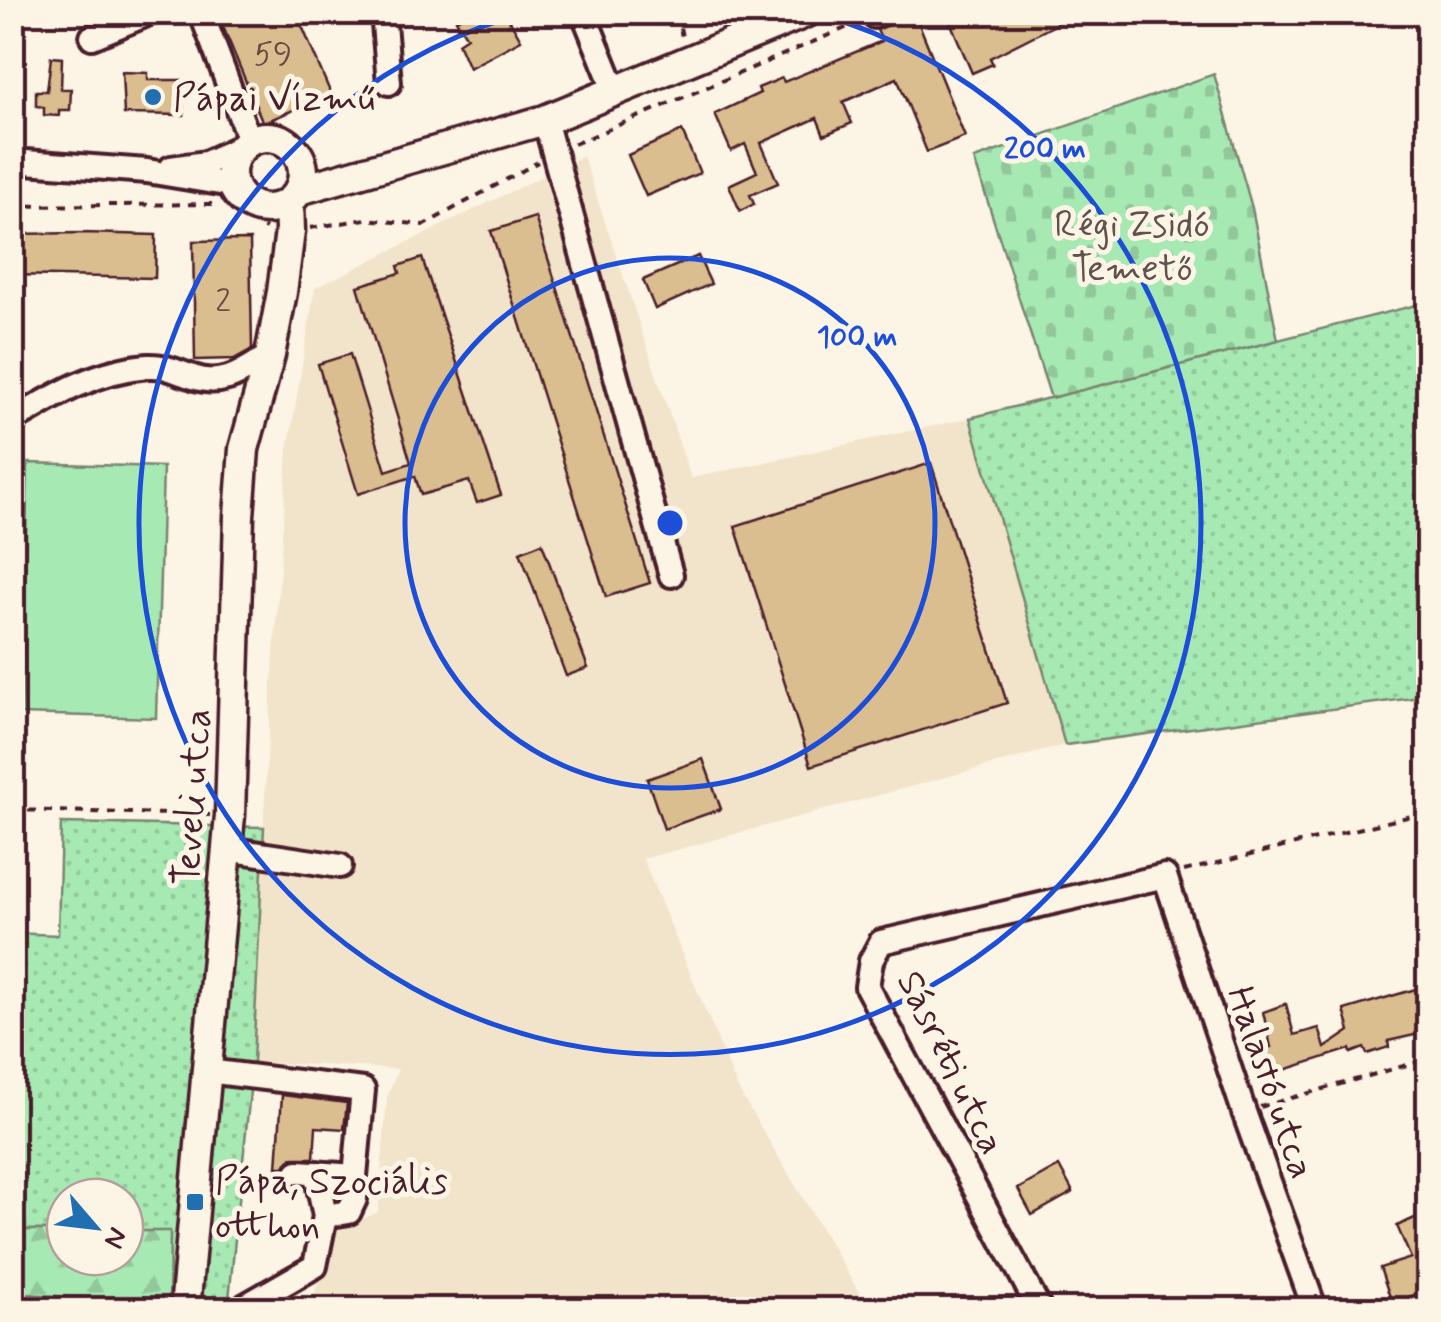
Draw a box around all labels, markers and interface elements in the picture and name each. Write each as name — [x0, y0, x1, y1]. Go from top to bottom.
house number: 59 — [254, 34, 292, 76]
place label: Pápai Vízmű — [173, 75, 375, 124]
marker: Pápai Vízmű — [142, 86, 164, 108]
text: 200 m — [1004, 130, 1086, 169]
park label: Régi Zsidó Temető — [1054, 201, 1210, 294]
house number: 2 — [215, 281, 231, 323]
text: 100 m — [817, 318, 897, 357]
centre of rings — [652, 505, 688, 541]
street label: Teveli utca — [163, 707, 224, 887]
street label: Sásréti utca — [884, 963, 1015, 1163]
street label: Halastó utca — [1214, 980, 1325, 1186]
place label: Pápa, Szociális otthon — [215, 1158, 448, 1251]
north arrow — [45, 1177, 145, 1277]
marker: Pápa, Szociális otthon — [184, 1191, 206, 1213]
text: N — [94, 1221, 136, 1254]

